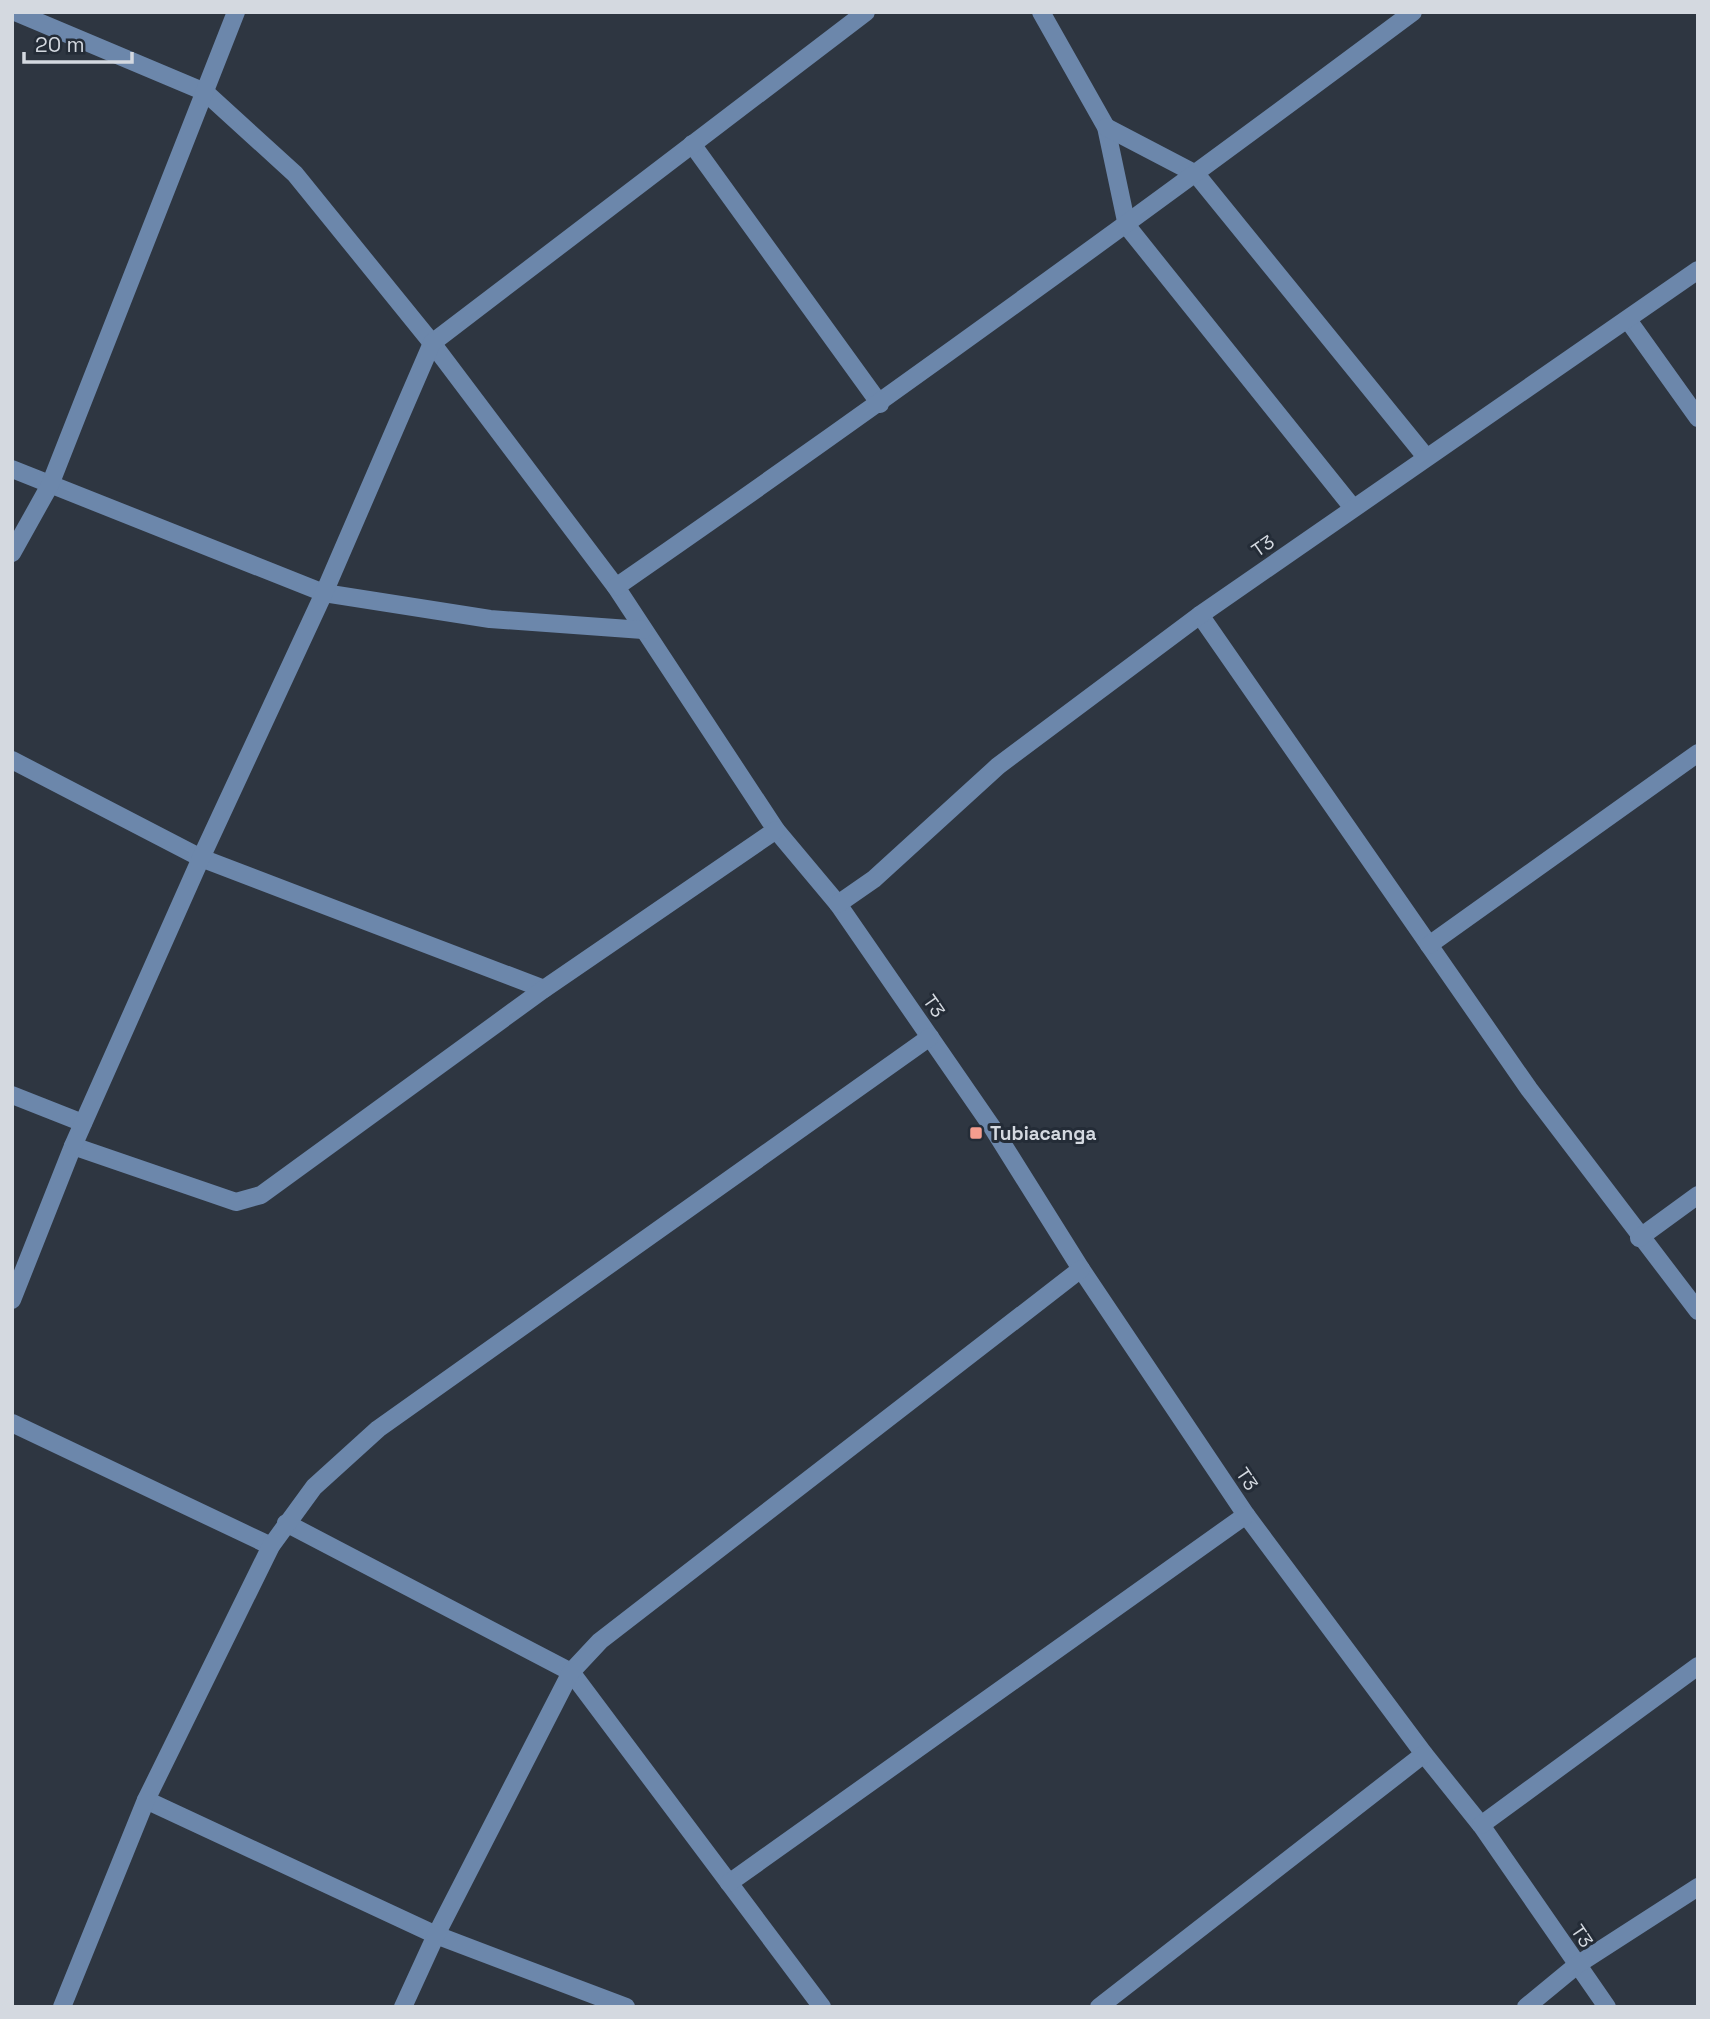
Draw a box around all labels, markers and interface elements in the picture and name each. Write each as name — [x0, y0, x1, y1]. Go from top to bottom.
scale bar — [24, 21, 133, 65]
text: 20 m — [35, 31, 85, 58]
street label: T3 — [1247, 529, 1279, 563]
street label: T3 — [917, 990, 951, 1022]
place label: Tubiacanga — [990, 1121, 1096, 1146]
marker: Tubiacanga — [968, 1125, 984, 1141]
street label: T3 — [1230, 1463, 1264, 1495]
street label: T3 — [1565, 1920, 1599, 1952]

